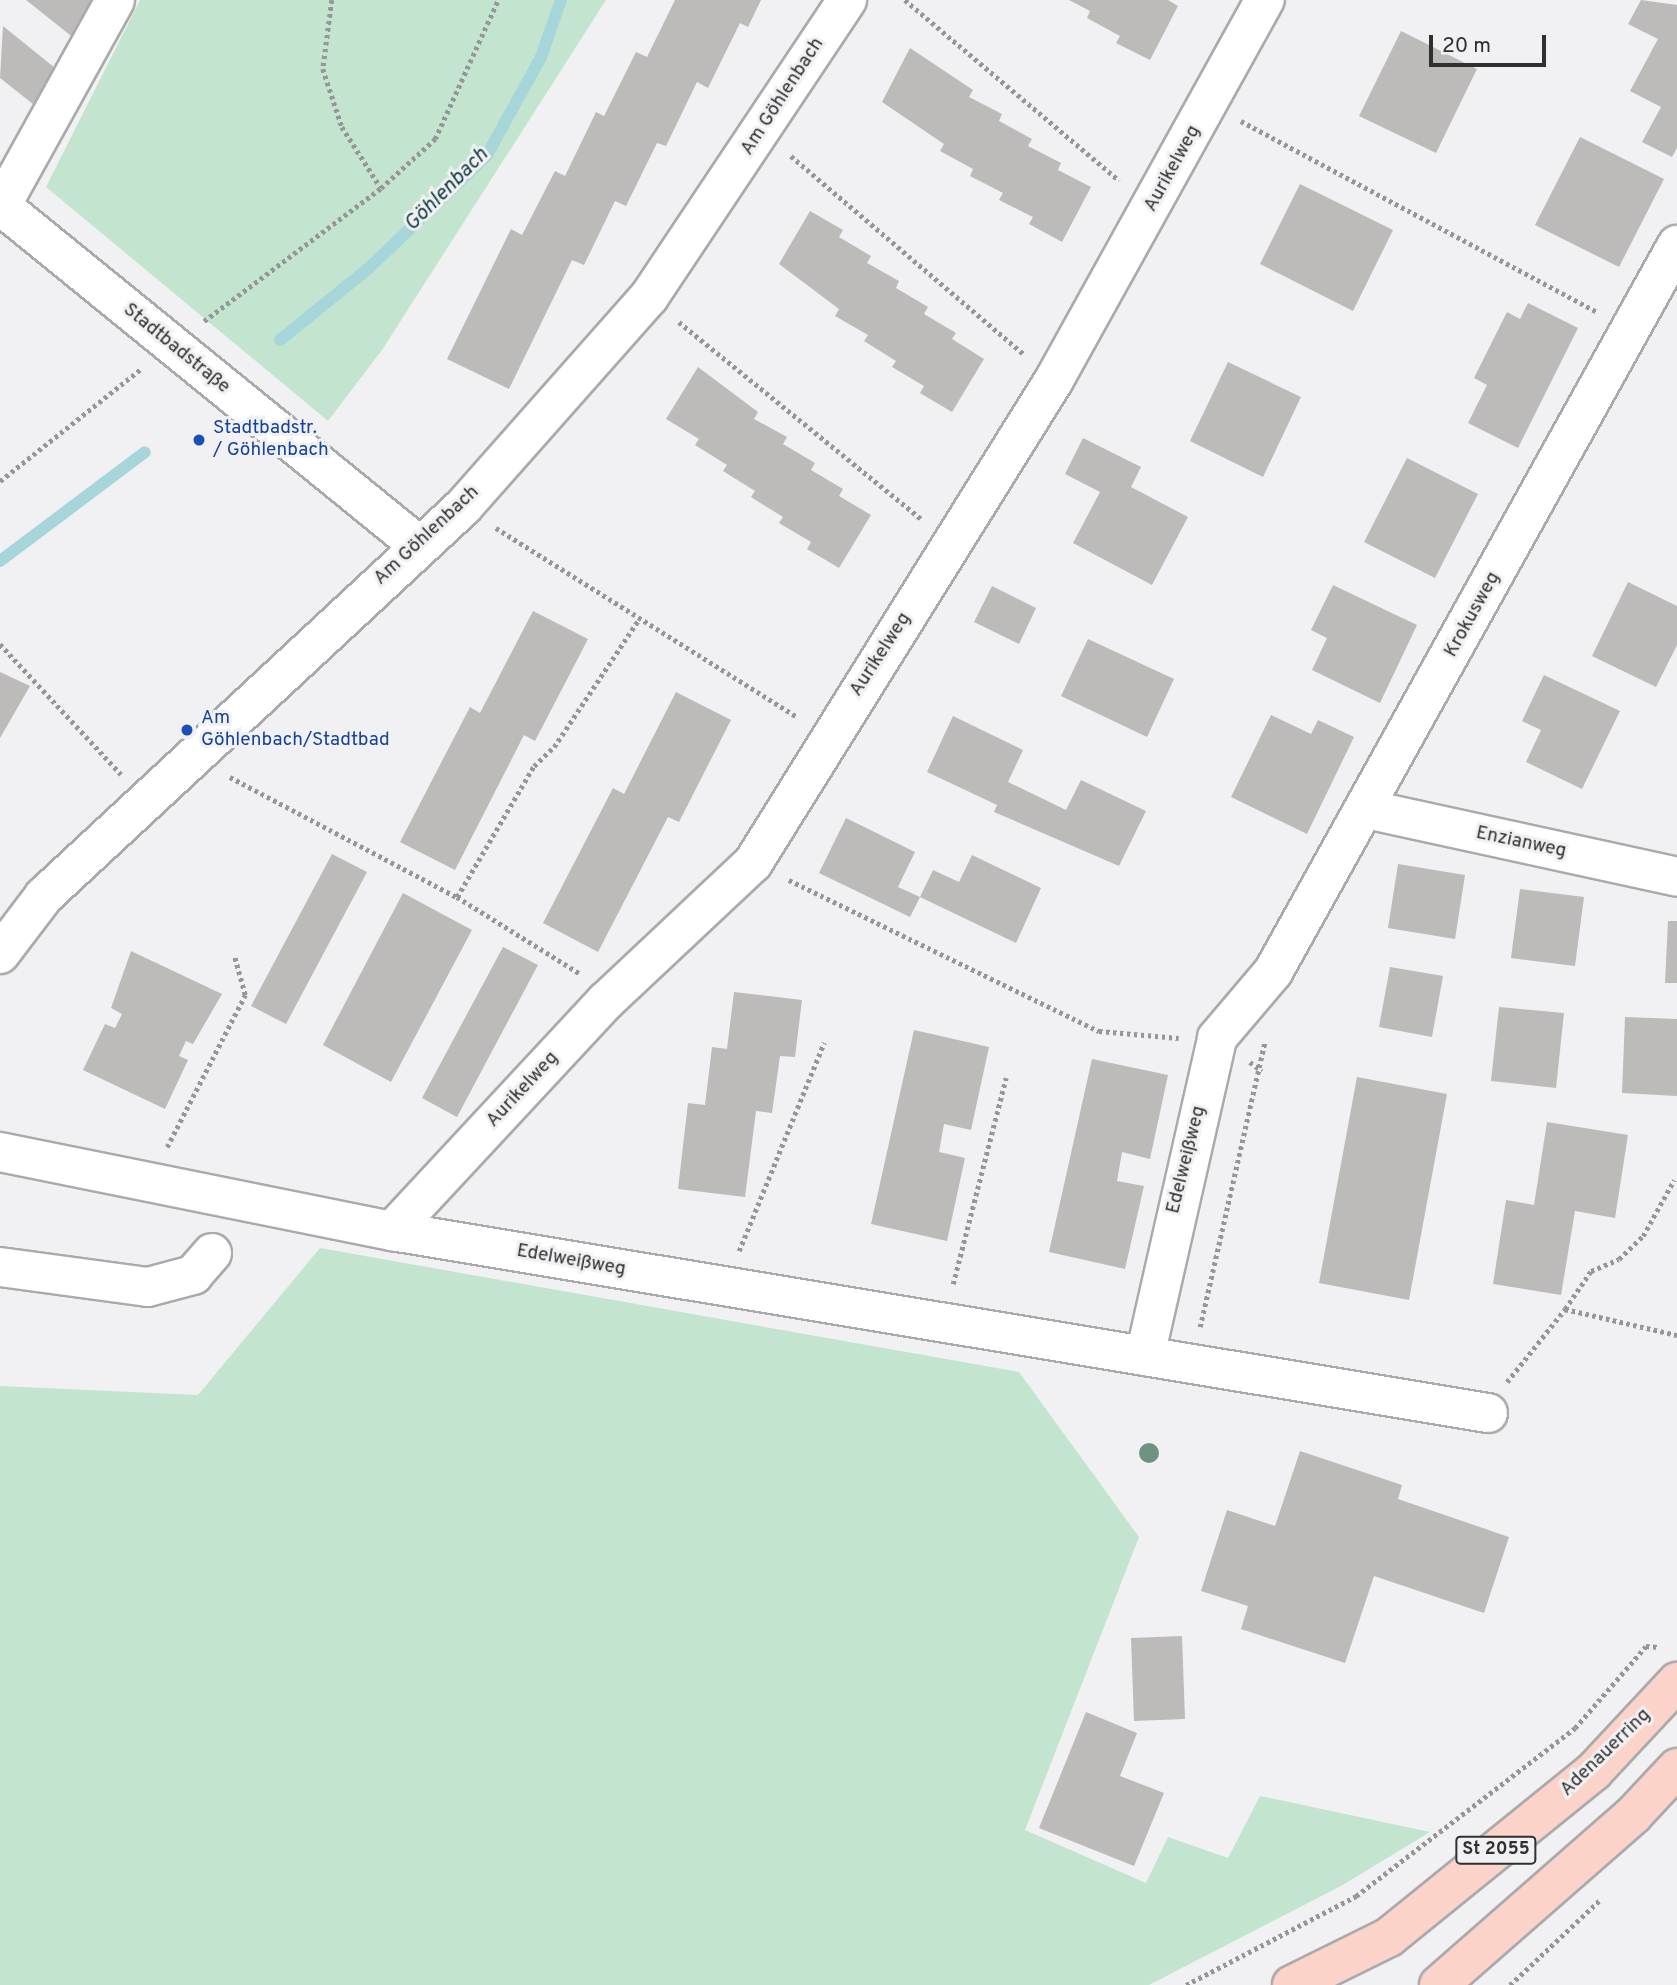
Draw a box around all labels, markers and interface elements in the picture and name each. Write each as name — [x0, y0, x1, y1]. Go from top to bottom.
scale bar — [1432, 21, 1549, 65]
text: 20 m — [1442, 33, 1491, 60]
street label: Am Göhlenbach — [737, 34, 829, 160]
street label: Aurikelweg — [1140, 122, 1206, 216]
water label: Göhlenbach — [400, 143, 494, 237]
street label: Stadtbadstraße — [118, 299, 234, 399]
place label: Stadtbadstr. / Göhlenbach — [213, 418, 329, 462]
marker: Stadtbadstr. / Göhlenbach — [191, 432, 207, 448]
street label: Am Göhlenbach — [370, 482, 484, 590]
street label: Krokusweg — [1440, 568, 1506, 662]
street label: Aurikelweg — [846, 609, 916, 701]
place label: Am Göhlenbach/Stadtbad — [201, 708, 390, 752]
marker: Am Göhlenbach/Stadtbad — [179, 722, 195, 738]
street label: Enzianweg — [1474, 822, 1568, 864]
street label: Aurikelweg — [482, 1047, 564, 1133]
street label: Edelweißweg — [1163, 1104, 1211, 1216]
street label: Edelweißweg — [515, 1240, 627, 1282]
street label: Adenauerring — [1556, 1704, 1656, 1802]
road number: St 2055 — [1454, 1836, 1538, 1864]

